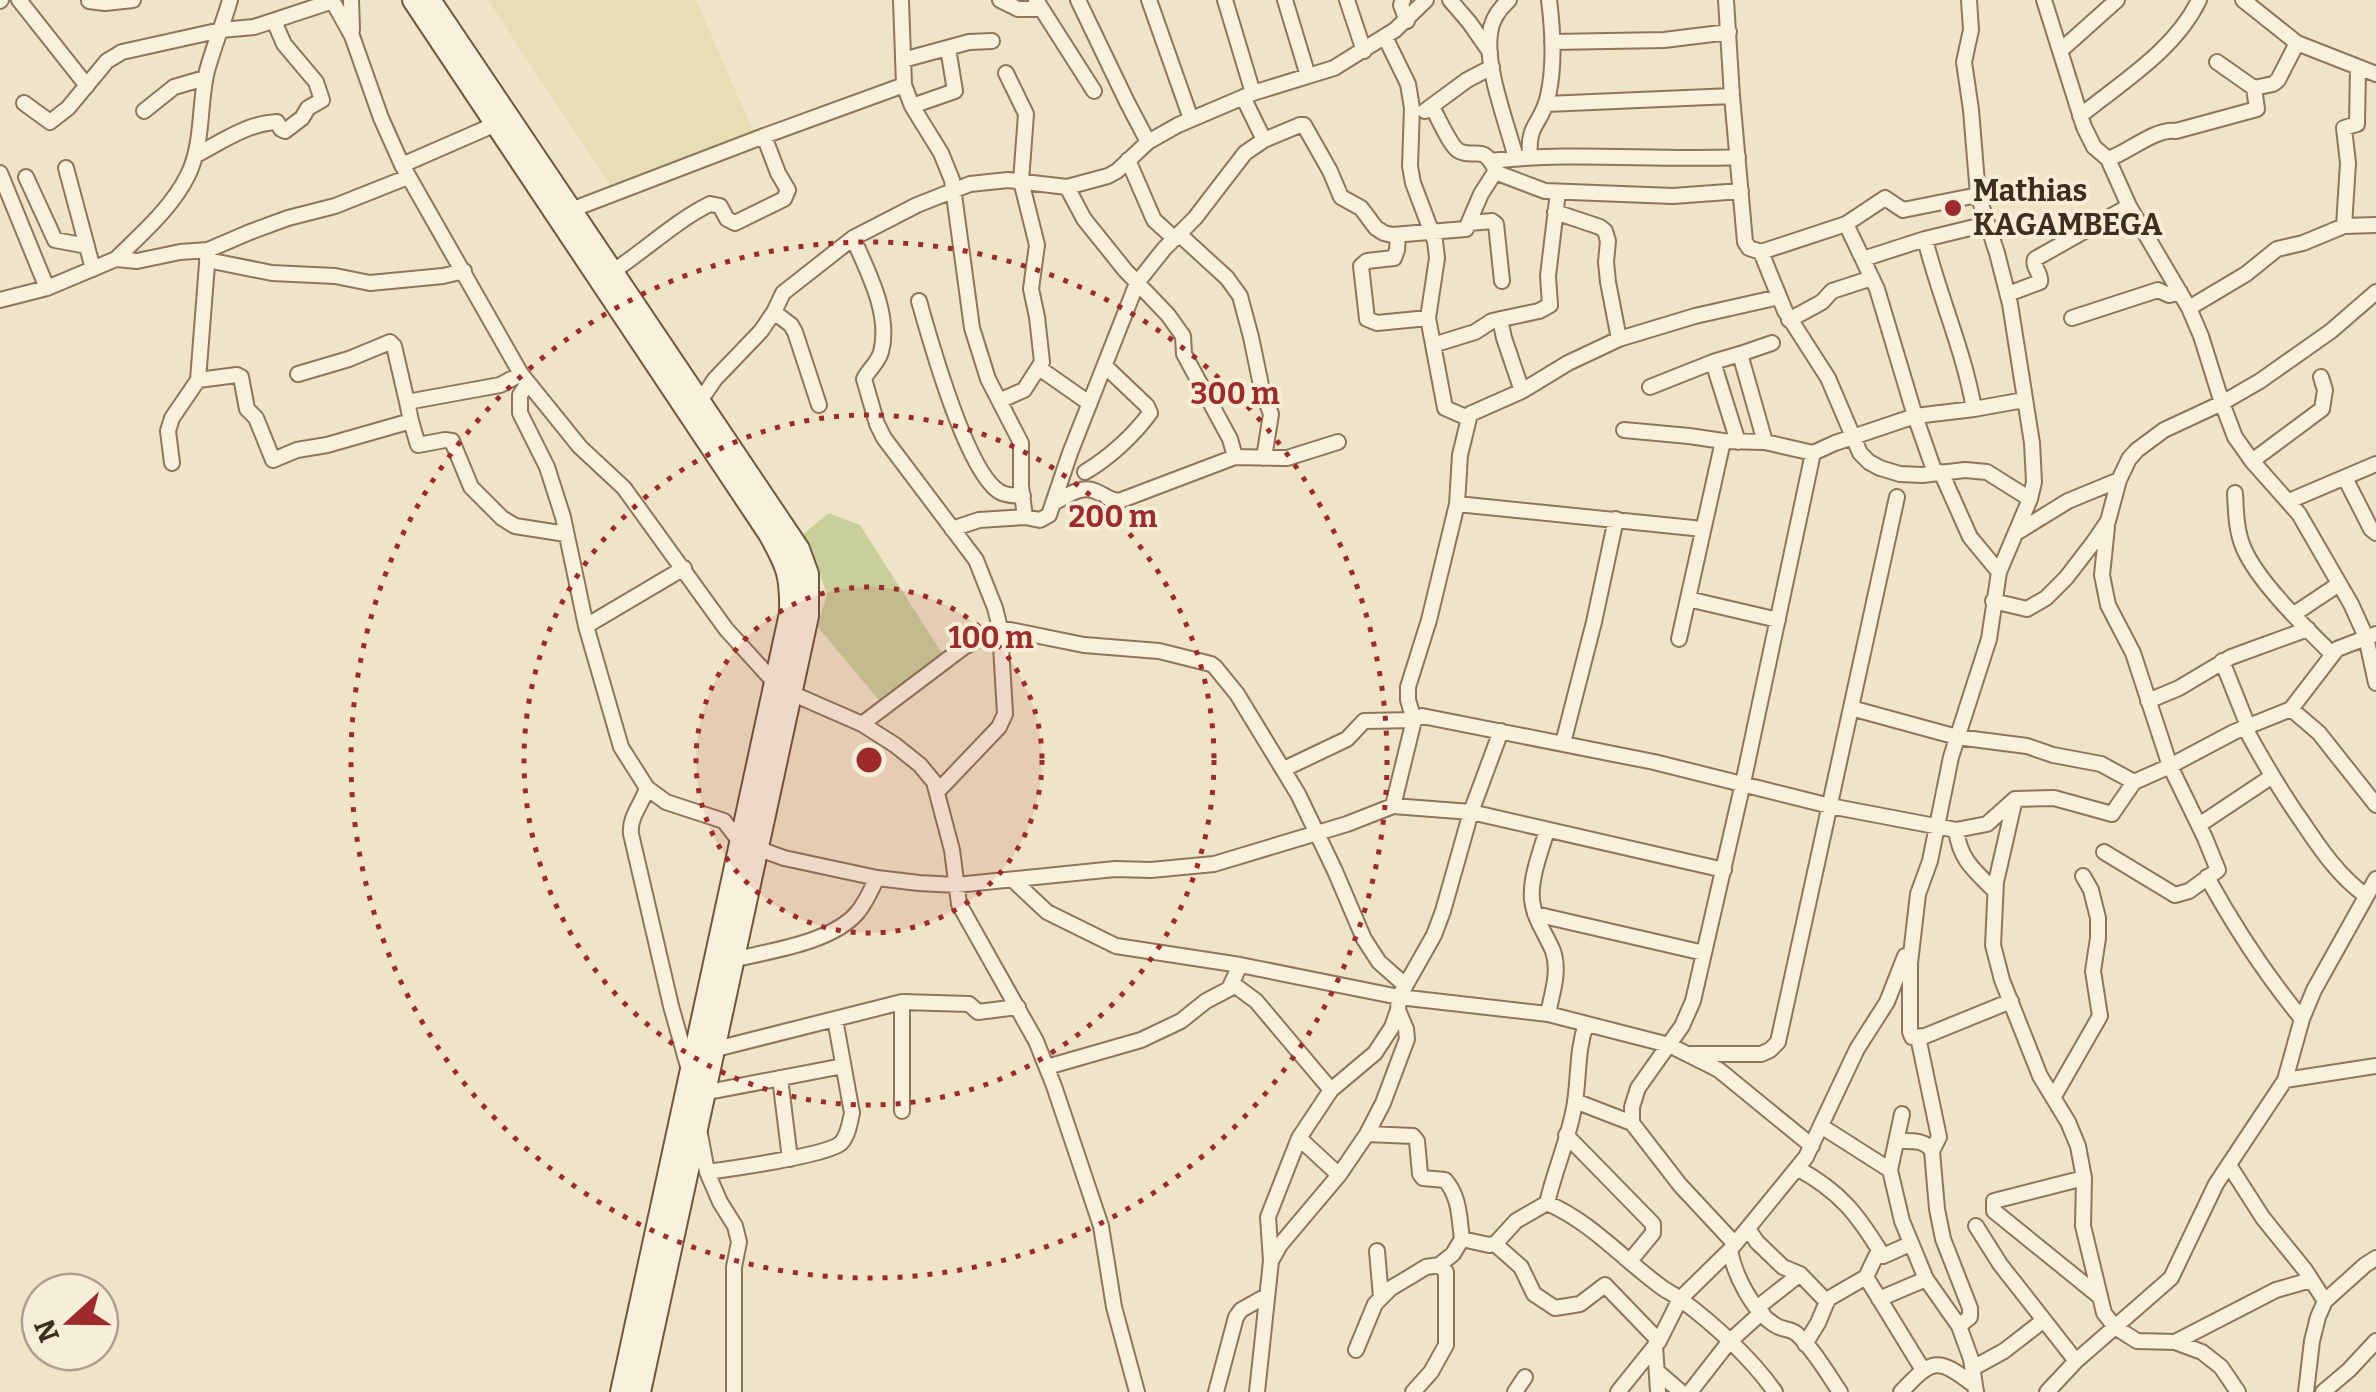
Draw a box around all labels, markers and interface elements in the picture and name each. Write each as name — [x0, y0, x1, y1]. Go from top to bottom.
place label: Mathias KAGAMBEGA — [1973, 173, 2163, 243]
marker: Mathias KAGAMBEGA — [1942, 197, 1964, 219]
text: 300 m — [1190, 376, 1280, 412]
text: 200 m — [1068, 499, 1158, 535]
text: 100 m — [948, 620, 1034, 656]
centre of rings — [851, 742, 887, 778]
north arrow — [20, 1272, 120, 1372]
text: N — [28, 1315, 66, 1347]

